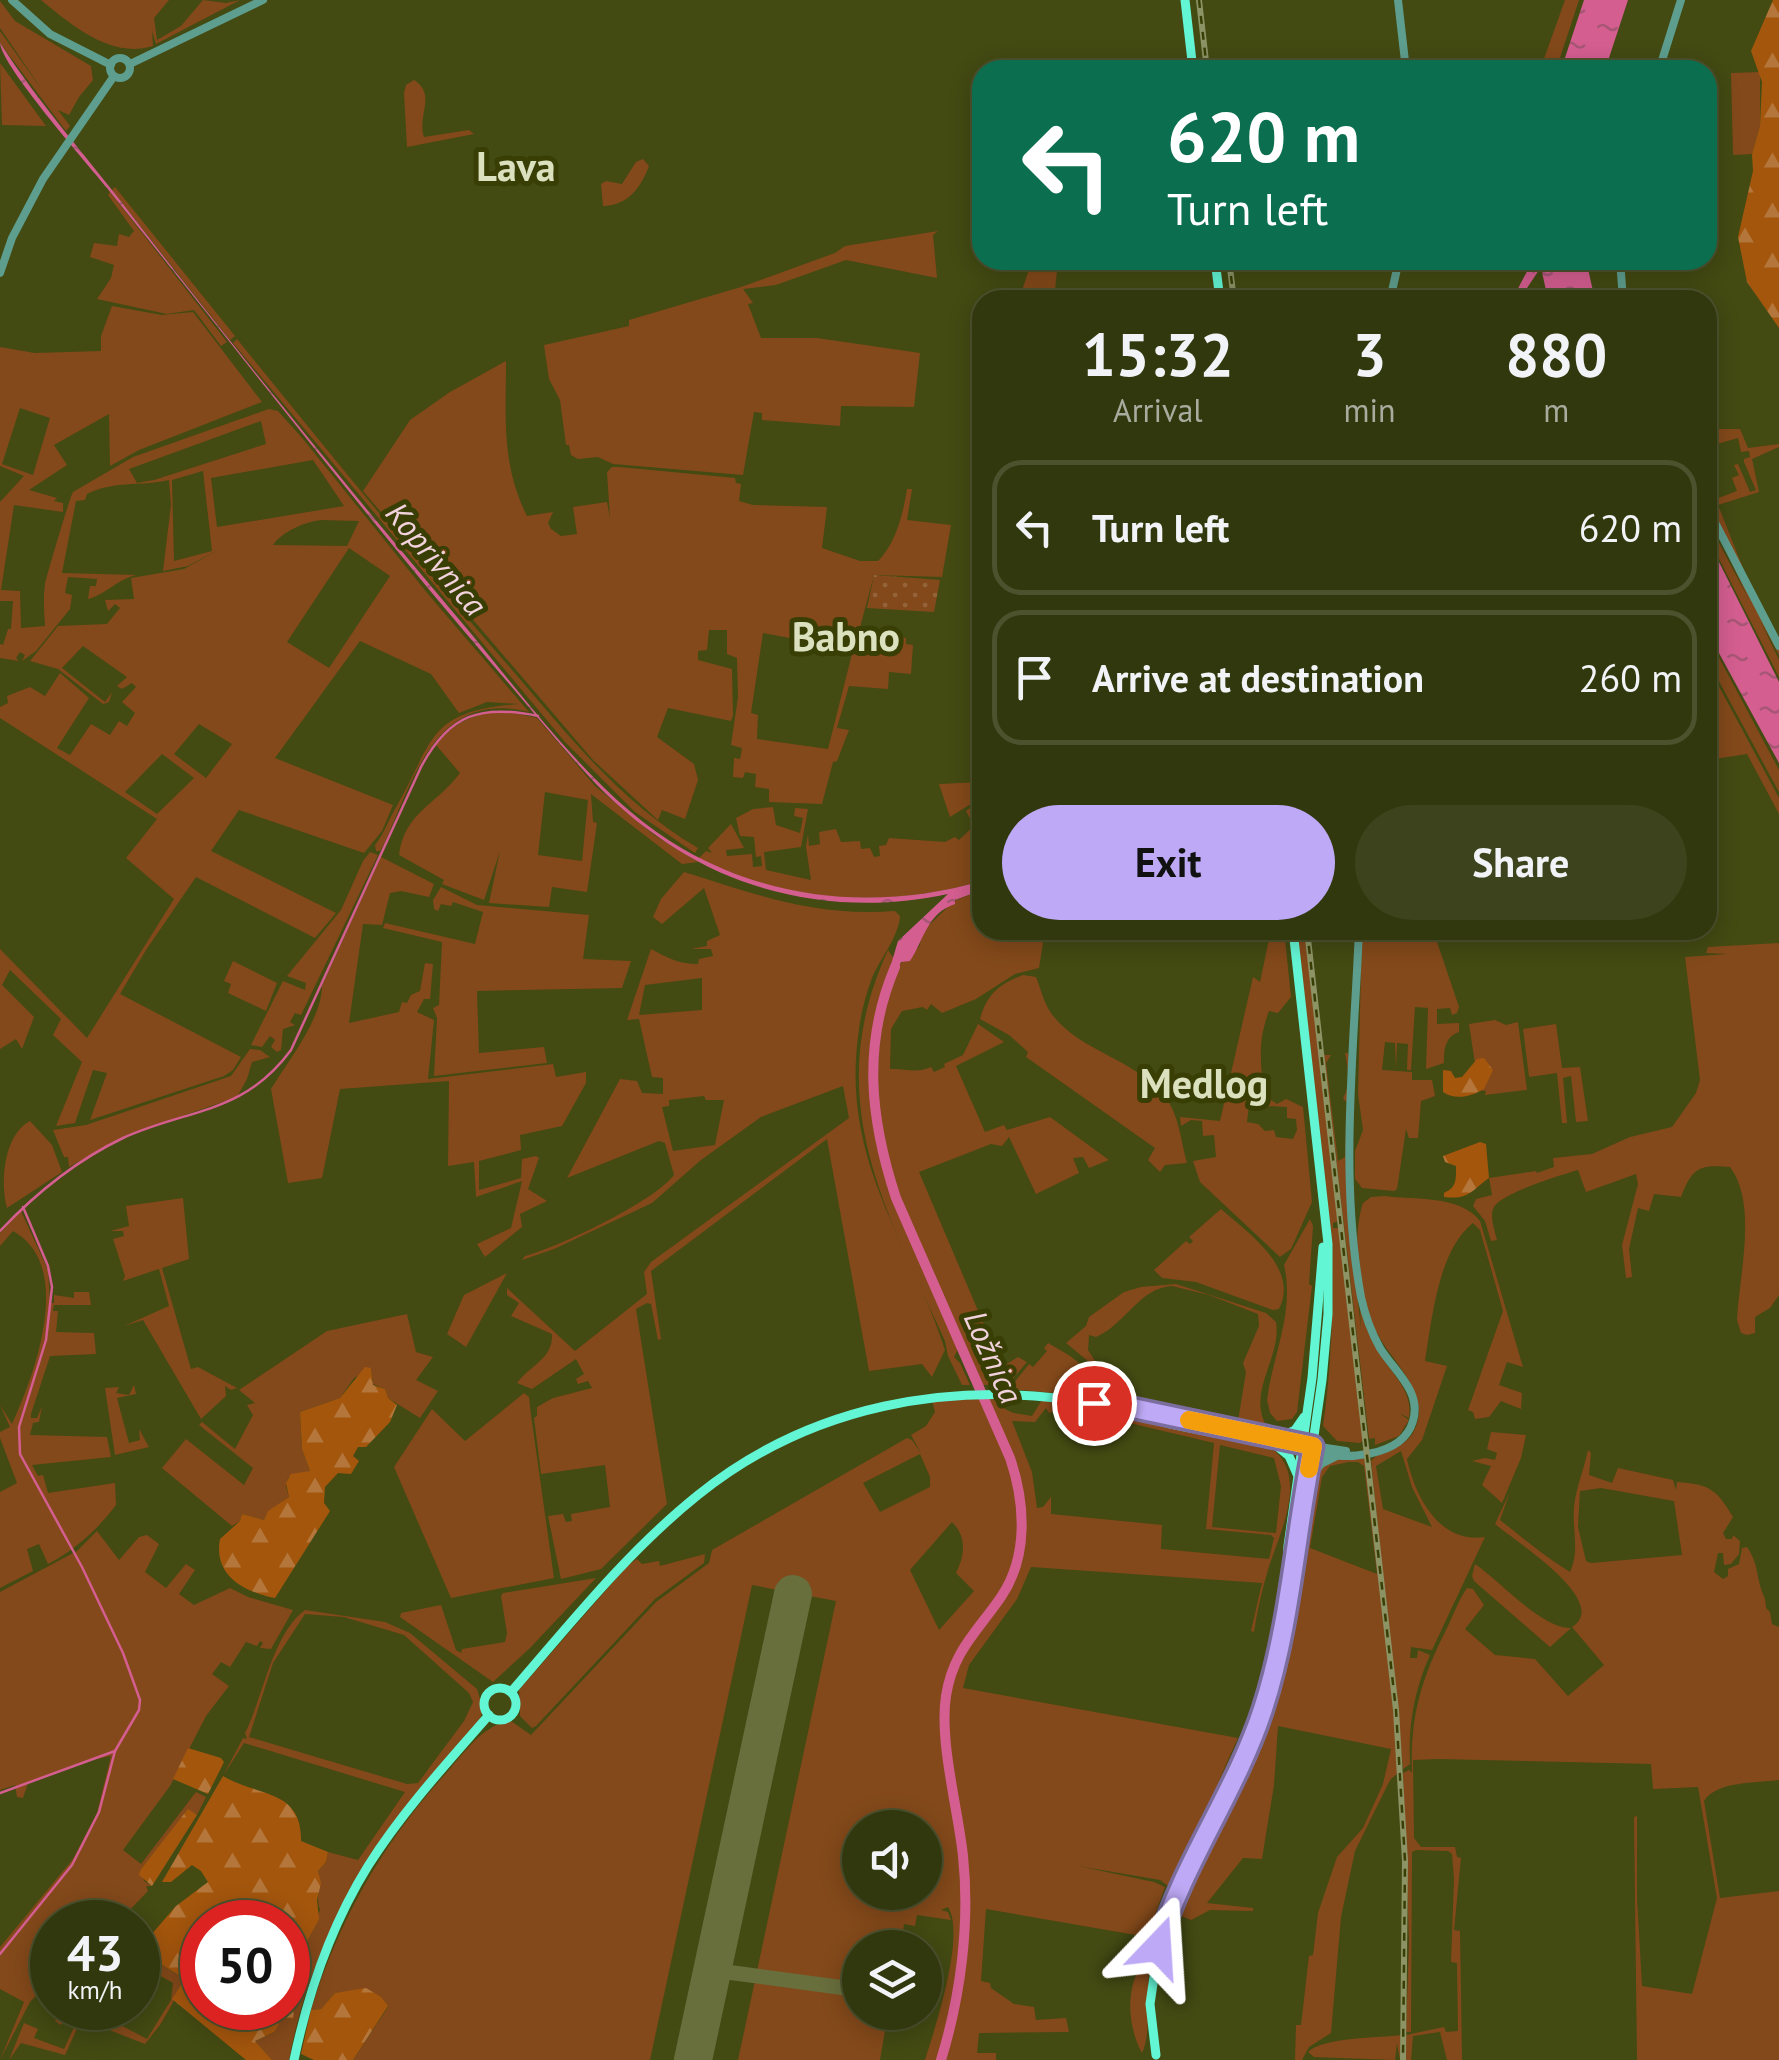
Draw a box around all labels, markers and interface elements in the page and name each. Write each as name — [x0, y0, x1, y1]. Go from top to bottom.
text: 620 m — [1167, 91, 1360, 181]
icon: left — [1002, 100, 1132, 230]
district label: Lava — [476, 140, 556, 192]
text: Turn left — [1167, 179, 1328, 237]
text: 15:32 — [1082, 315, 1234, 393]
text: 3 — [1353, 315, 1387, 393]
text: 880 — [1505, 315, 1607, 393]
text: Arrival — [1113, 389, 1203, 431]
text: min — [1344, 389, 1396, 431]
text: m — [1543, 389, 1569, 431]
water label: Koprivnica — [377, 493, 497, 624]
icon: left — [1007, 500, 1062, 555]
text: Turn left — [1092, 503, 1229, 552]
text: 620 m — [1579, 503, 1682, 552]
district label: Babno — [792, 610, 900, 662]
icon: arrive — [1007, 650, 1062, 705]
text: Arrive at destination — [1092, 653, 1424, 702]
text: 260 m — [1579, 653, 1682, 702]
button: Exit — [1002, 805, 1335, 920]
button: Share — [1355, 805, 1687, 920]
district label: Medlog — [1140, 1057, 1268, 1109]
water label: Ložnica — [955, 1304, 1033, 1410]
pin — [1052, 1361, 1137, 1446]
icon: arrive — [1067, 1376, 1122, 1431]
map controls — [842, 1810, 942, 2030]
button: sound — [842, 1810, 942, 1910]
position arrow — [1106, 1895, 1210, 1999]
speed limit sign: 50 — [180, 1900, 310, 2030]
text: 43 — [67, 1920, 123, 1985]
button: layers — [842, 1930, 942, 2030]
text: km/h — [68, 1974, 122, 2006]

